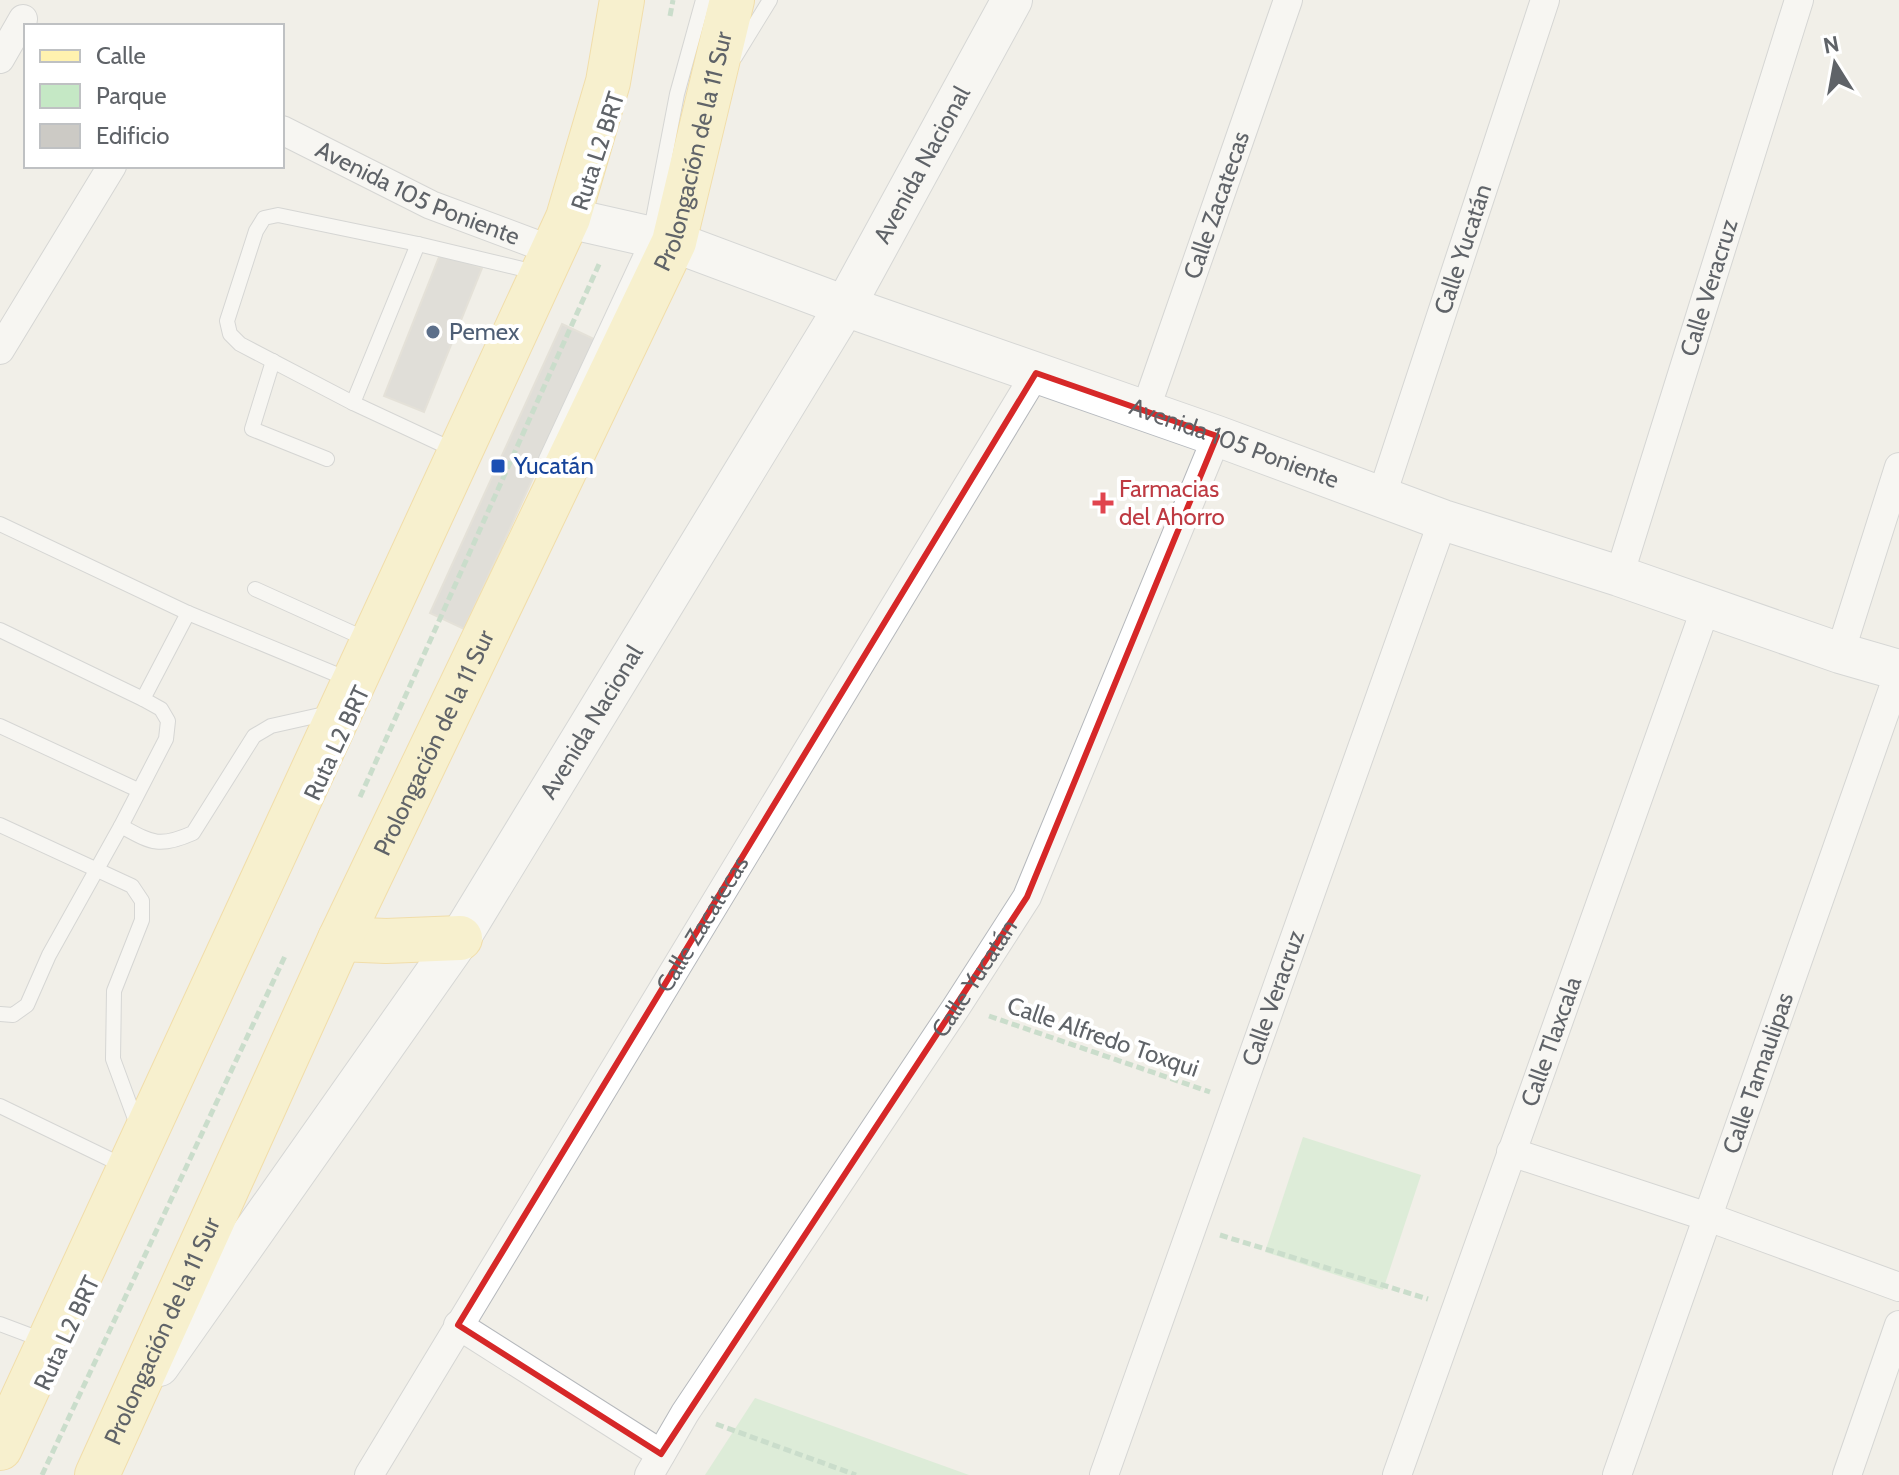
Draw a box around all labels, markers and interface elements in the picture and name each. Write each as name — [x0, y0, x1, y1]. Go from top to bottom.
legend — [24, 24, 284, 168]
north arrow — [1795, 24, 1875, 104]
street label: Prolongación de la 11 Sur — [647, 28, 738, 276]
text: N — [1821, 30, 1841, 60]
text: Calle — [96, 41, 146, 70]
text: Parque — [96, 81, 166, 110]
street label: Avenida Nacional — [867, 81, 976, 248]
street label: Ruta L2 BRT — [565, 88, 630, 214]
text: Edificio — [96, 121, 170, 150]
street label: Calle Zacatecas — [1177, 127, 1255, 283]
street label: Avenida 105 Poniente — [311, 134, 524, 251]
street label: Calle Yucatán — [1428, 180, 1497, 318]
street label: Calle Veracruz — [1674, 215, 1744, 360]
place label: Pemex — [449, 317, 520, 346]
marker: Pemex — [424, 323, 442, 341]
street label: Avenida 105 Poniente — [1126, 392, 1343, 494]
place label: Yucatán — [513, 451, 594, 480]
marker: Yucatán — [489, 457, 507, 475]
place label: Farmacias del Ahorro — [1119, 474, 1225, 531]
marker: Farmacias del Ahorro — [1094, 494, 1112, 512]
street label: Prolongación de la 11 Sur — [367, 625, 500, 860]
street label: Avenida Nacional — [533, 639, 649, 804]
street label: Ruta L2 BRT — [297, 681, 376, 805]
street label: Calle Zacatecas — [650, 850, 754, 997]
street label: Calle Yucatán — [925, 913, 1023, 1043]
street label: Calle Veracruz — [1235, 926, 1310, 1070]
street label: Calle Tlaxcala — [1514, 972, 1587, 1110]
street label: Calle Tamaulipas — [1716, 988, 1799, 1157]
street label: Calle Alfredo Toxqui — [1004, 990, 1203, 1083]
street label: Prolongación de la 11 Sur — [98, 1212, 226, 1449]
street label: Ruta L2 BRT — [27, 1271, 106, 1395]

